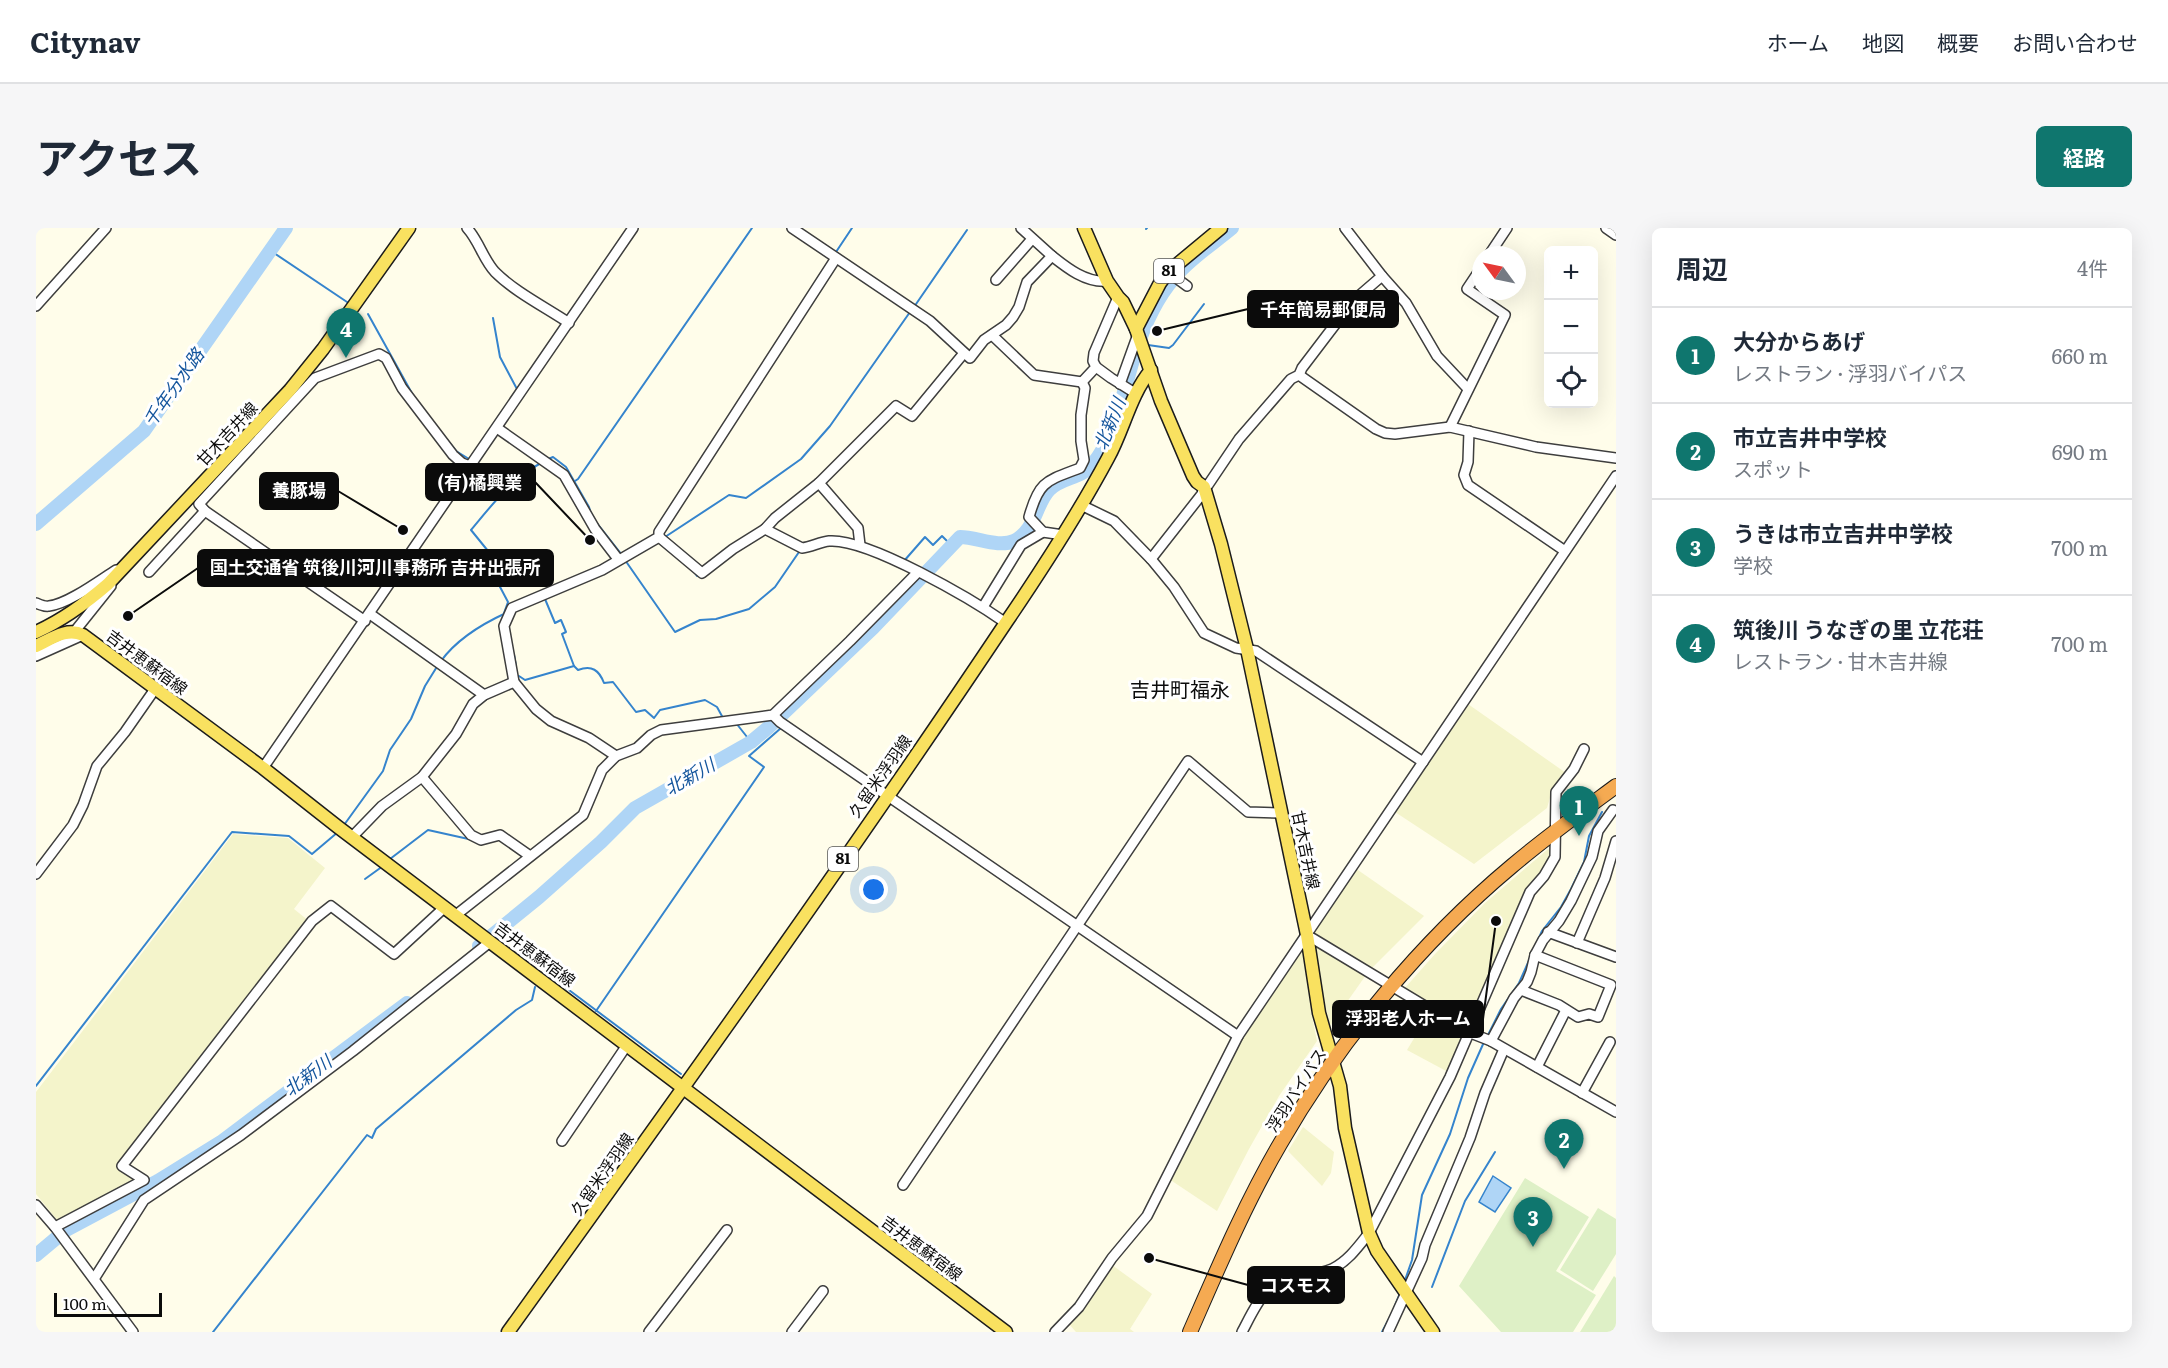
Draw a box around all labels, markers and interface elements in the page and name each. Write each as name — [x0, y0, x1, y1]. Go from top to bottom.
text: Citynav — [30, 20, 140, 62]
text: ホーム — [1767, 26, 1829, 57]
text: 地図 — [1862, 26, 1904, 57]
text: 概要 — [1937, 26, 1979, 57]
text: お問い合わせ — [2012, 26, 2138, 57]
text: アクセス — [36, 125, 202, 187]
button: 経路 — [2036, 126, 2132, 187]
north arrow — [1472, 246, 1526, 300]
map controls — [1544, 246, 1598, 408]
button: + — [1544, 246, 1598, 300]
text: 周辺 — [1676, 248, 1728, 287]
text: 4件 — [2077, 252, 2108, 282]
road number: 81 — [1154, 259, 1184, 283]
callout: 千年簡易郵便局 — [1248, 291, 1398, 327]
text: 千年簡易郵便局 — [1260, 295, 1386, 322]
button: − — [1544, 300, 1598, 354]
pin: 4 — [326, 308, 366, 358]
text: 大分からあげ — [1733, 324, 1865, 357]
text: 1 — [1691, 340, 1700, 370]
text: 660 m — [2052, 340, 2108, 370]
water label: 千年分水路 — [136, 341, 211, 432]
button: locate — [1544, 354, 1598, 408]
text: レストラン · 浮羽バイパス — [1733, 357, 1967, 387]
water label: 北新川 — [1086, 391, 1132, 454]
street label: 甘木吉井線 — [190, 396, 262, 471]
text: 市立吉井中学校 — [1733, 420, 1887, 453]
text: 2 — [1690, 436, 1701, 466]
text: 690 m — [2052, 436, 2108, 466]
text: スポット — [1733, 453, 1813, 483]
callout: (有)橘興業 — [426, 464, 535, 500]
text: (有)橘興業 — [438, 468, 522, 495]
callout: 養豚場 — [260, 473, 338, 509]
text: 養豚場 — [272, 476, 326, 503]
text: うきは市立吉井中学校 — [1733, 516, 1953, 549]
text: 3 — [1690, 532, 1701, 562]
text: 700 m — [2051, 532, 2108, 562]
text: 学校 — [1733, 549, 1773, 579]
callout: 国土交通省 筑後川河川事務所 吉井出張所 — [198, 550, 553, 586]
text: 国土交通省 筑後川河川事務所 吉井出張所 — [209, 553, 541, 580]
text: 筑後川 うなぎの里 立花荘 — [1733, 612, 1984, 645]
street label: 吉井恵蘇宿線 — [102, 623, 193, 700]
text: 4 — [1689, 628, 1702, 658]
text: 700 m — [2051, 628, 2108, 658]
text: レストラン · 甘木吉井線 — [1733, 645, 1948, 675]
district label: 吉井町福永 — [1130, 673, 1230, 703]
street label: 久留米浮羽線 — [842, 729, 917, 822]
water label: 北新川 — [659, 750, 721, 801]
pin: 1 — [1560, 786, 1598, 836]
street label: 甘木吉井線 — [1287, 808, 1327, 891]
road number: 81 — [828, 847, 858, 871]
your location — [859, 875, 888, 904]
street label: 吉井恵蘇宿線 — [490, 915, 581, 992]
callout: 浮羽老人ホーム — [1333, 1001, 1483, 1037]
text: 浮羽老人ホーム — [1345, 1004, 1471, 1031]
street label: 浮羽バイパス — [1259, 1043, 1331, 1136]
water label: 北新川 — [277, 1047, 338, 1102]
pin: 2 — [1544, 1120, 1583, 1169]
street label: 久留米浮羽線 — [564, 1127, 639, 1220]
pin: 3 — [1514, 1198, 1552, 1247]
street label: 吉井恵蘇宿線 — [877, 1209, 968, 1286]
callout: コスモス — [1248, 1267, 1344, 1303]
text: コスモス — [1260, 1271, 1332, 1298]
scale bar — [54, 1290, 162, 1318]
text: 100 m — [63, 1291, 107, 1315]

